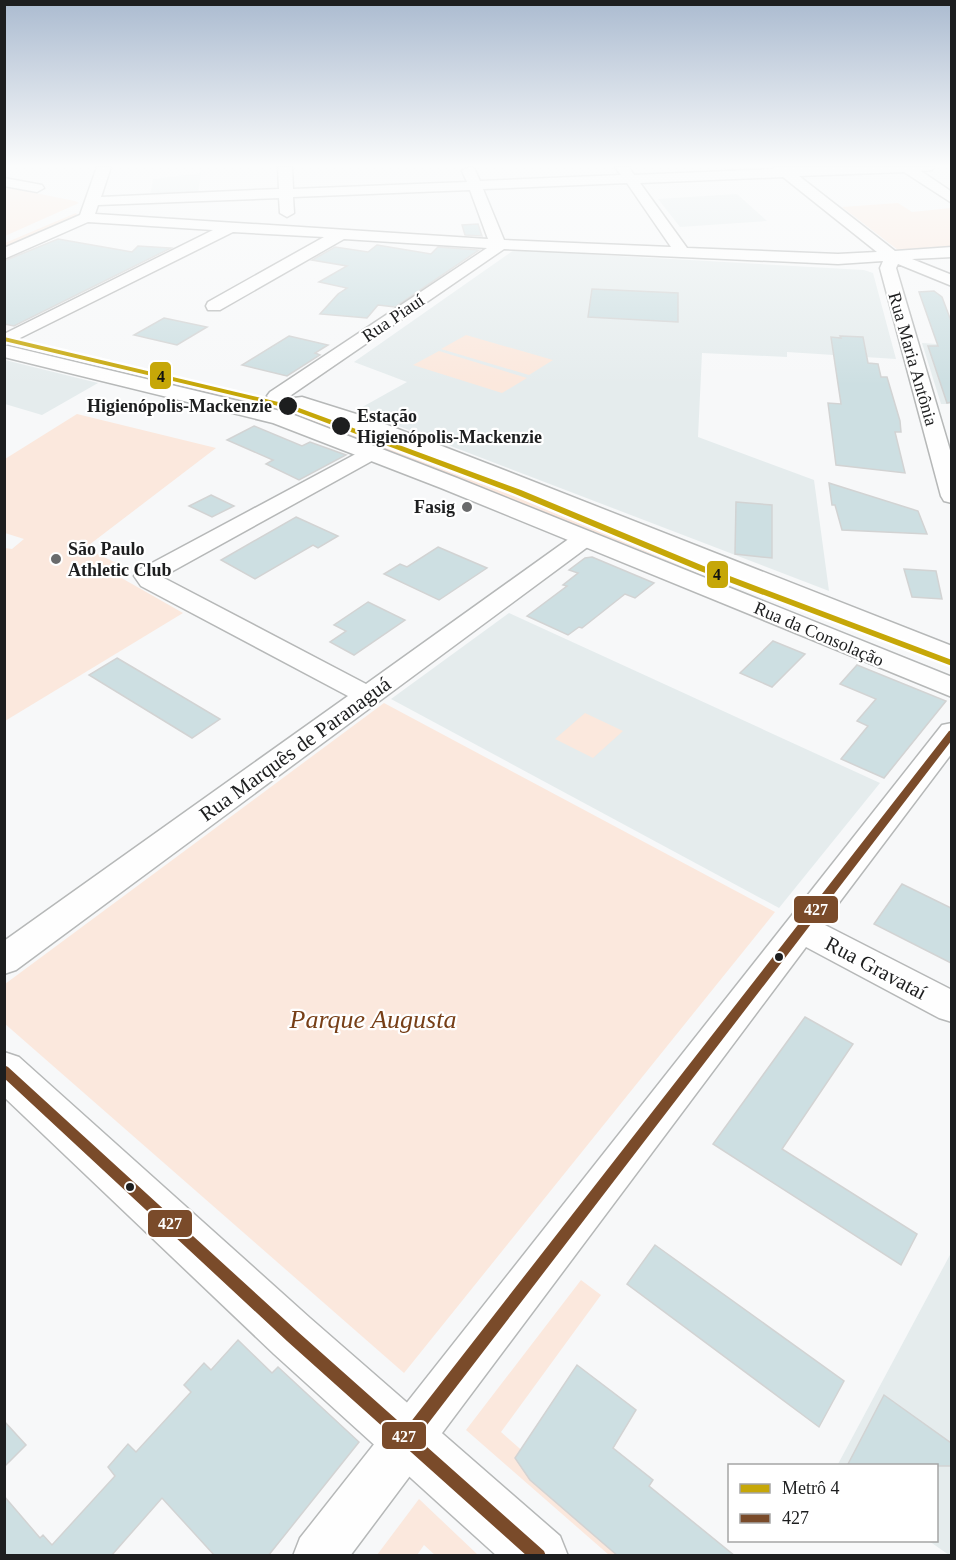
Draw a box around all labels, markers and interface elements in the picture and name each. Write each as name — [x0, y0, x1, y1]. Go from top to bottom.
street label: Rua Piauí — [358, 290, 428, 346]
street label: Rua Maria Antônia — [884, 290, 942, 428]
line badge: 4 — [149, 361, 172, 390]
text: 4 — [157, 368, 165, 385]
marker: Higienópolis-Mackenzie — [277, 395, 299, 417]
place label: Higienópolis-Mackenzie — [87, 396, 272, 416]
place label: Estação Higienópolis-Mackenzie — [357, 406, 542, 447]
marker: Estação Higienópolis-Mackenzie — [330, 415, 352, 437]
place label: Fasig — [414, 497, 455, 517]
marker: Fasig — [460, 500, 474, 514]
place label: São Paulo Athletic Club — [68, 539, 172, 580]
marker: São Paulo Athletic Club — [49, 552, 63, 566]
line badge: 4 — [706, 560, 729, 589]
text: 4 — [713, 566, 721, 583]
street label: Rua da Consolação — [751, 598, 887, 670]
street label: Rua Marquês de Paranaguá — [195, 671, 396, 826]
line badge: 427 — [793, 895, 839, 924]
text: 427 — [804, 901, 828, 918]
street label: Rua Gravataí — [821, 931, 931, 1005]
unlabelled marker — [773, 951, 785, 963]
park label: Parque Augusta — [289, 1005, 456, 1034]
unlabelled marker — [124, 1181, 136, 1193]
line badge: 427 — [147, 1209, 193, 1238]
text: 427 — [158, 1215, 182, 1232]
line badge: 427 — [381, 1421, 427, 1450]
text: 427 — [392, 1428, 416, 1445]
legend — [728, 1464, 938, 1542]
text: Metrô 4 — [782, 1478, 840, 1498]
text: 427 — [782, 1508, 809, 1528]

